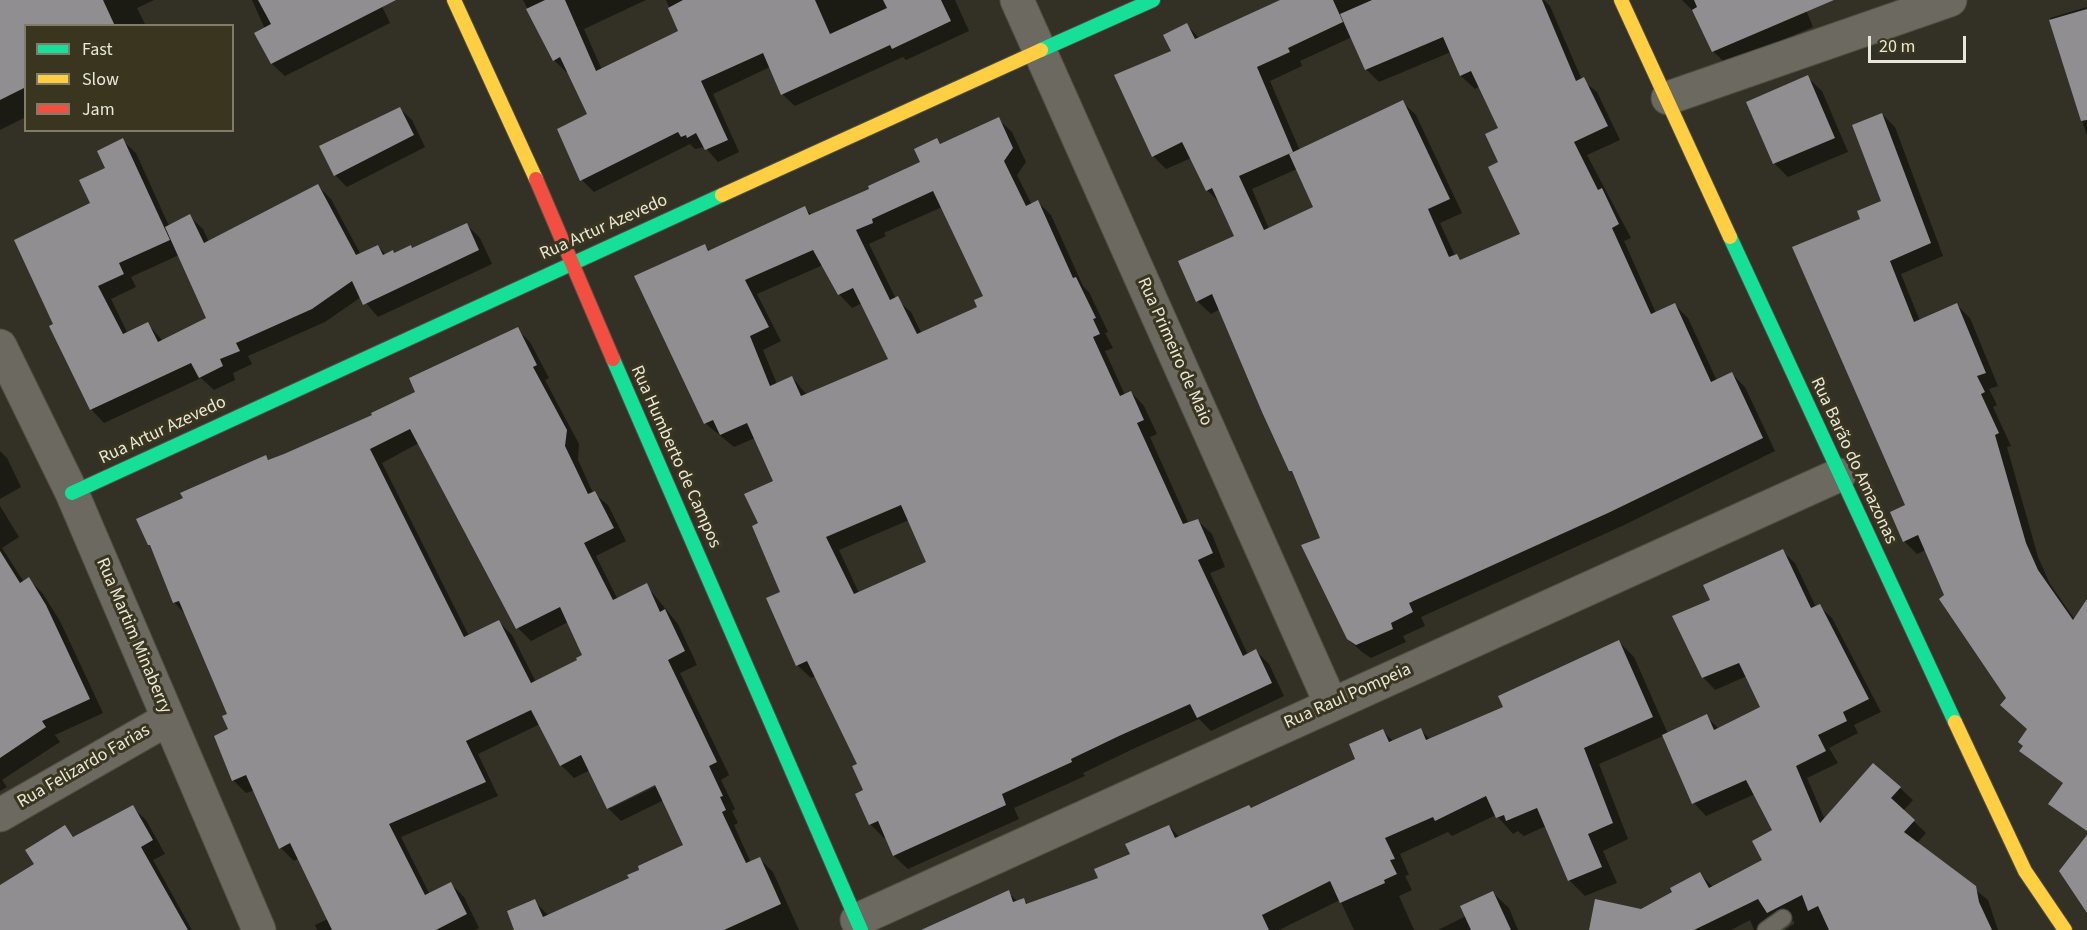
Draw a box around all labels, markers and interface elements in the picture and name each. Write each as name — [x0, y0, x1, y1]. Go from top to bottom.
legend — [24, 24, 234, 132]
scale bar — [1871, 24, 1968, 62]
text: 20 m — [1879, 34, 1915, 59]
text: Fast — [82, 37, 113, 62]
text: Slow — [82, 67, 119, 92]
text: Jam — [82, 97, 115, 122]
street label: Rua Artur Azevedo — [537, 190, 671, 266]
street label: Rua Primeiro de Maio — [1132, 274, 1216, 430]
street label: Rua Humberto de Campos — [625, 362, 725, 552]
street label: Rua Barão do Amazonas — [1805, 374, 1901, 548]
street label: Rua Artur Azevedo — [96, 392, 230, 470]
street label: Rua Martim Minaberry — [90, 555, 176, 717]
street label: Rua Raul Pompeia — [1281, 659, 1415, 735]
street label: Rua Felizardo Farias — [14, 720, 154, 814]

